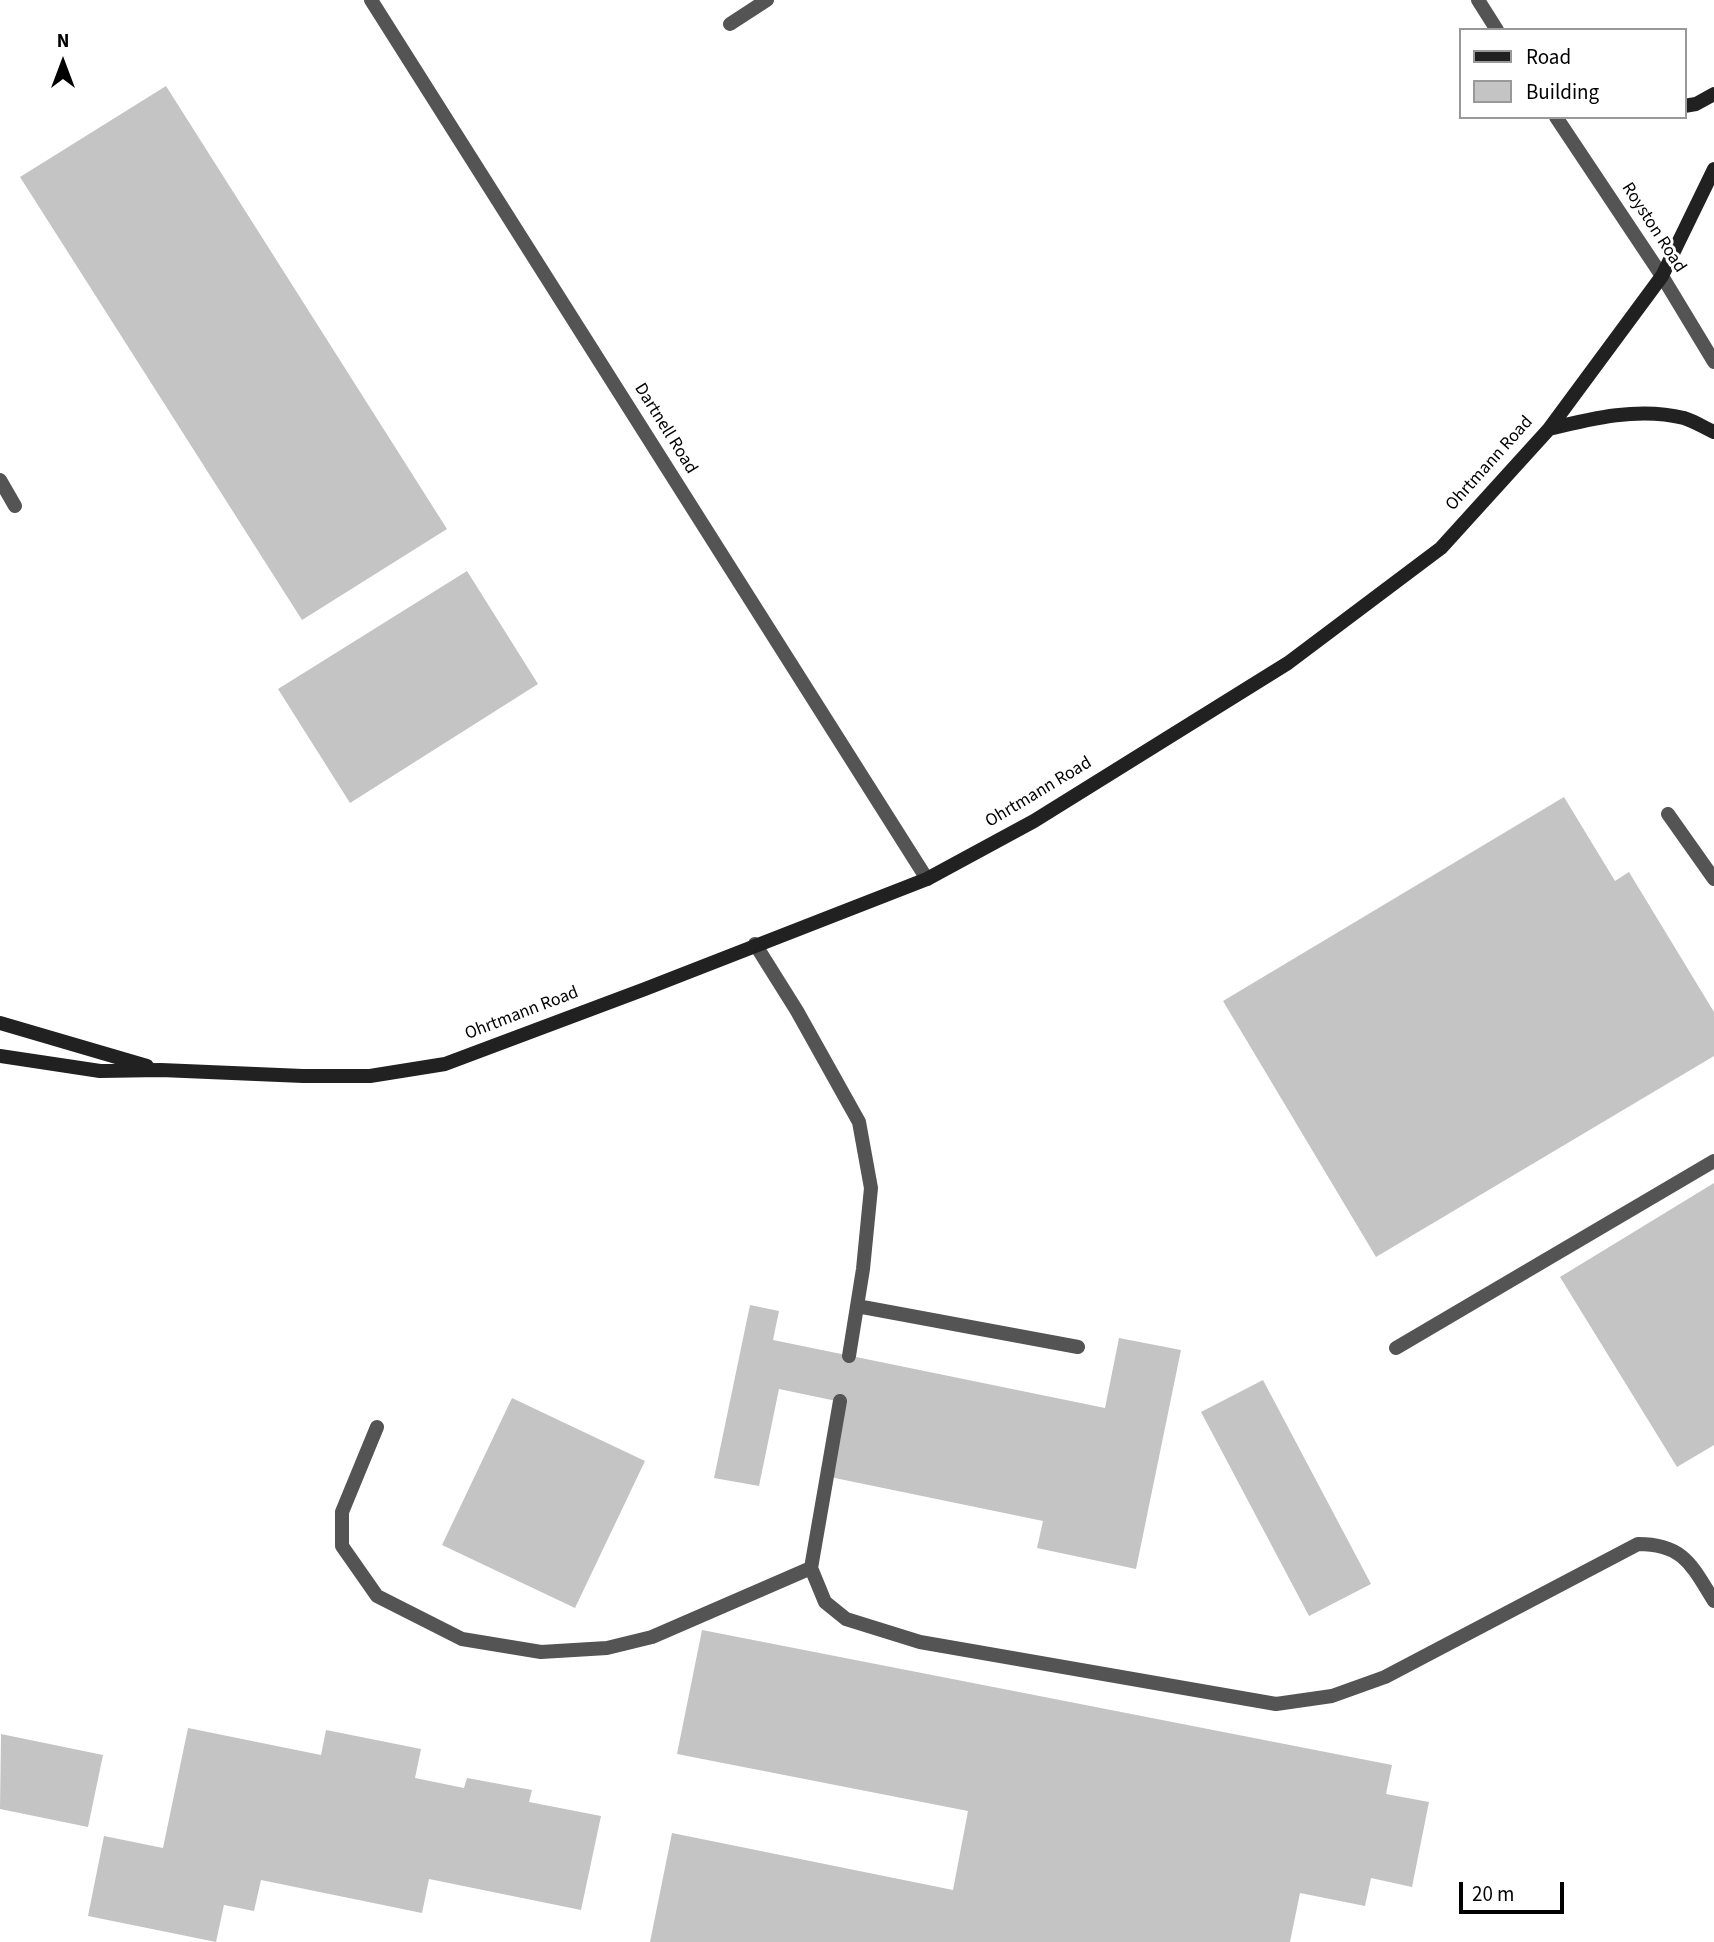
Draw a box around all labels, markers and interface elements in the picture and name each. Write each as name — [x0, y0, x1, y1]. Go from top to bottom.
north arrow — [28, 28, 98, 98]
text: N — [57, 28, 69, 55]
legend — [1458, 28, 1686, 119]
text: Road — [1526, 42, 1571, 72]
text: Building — [1526, 77, 1599, 107]
street label: Royston Road — [1616, 179, 1690, 277]
street label: Dartnell Road — [629, 380, 701, 478]
street label: Ohrtmann Road — [1442, 412, 1538, 516]
street label: Ohrtmann Road — [982, 753, 1096, 833]
street label: Ohrtmann Road — [462, 982, 582, 1046]
scale bar — [1462, 1868, 1567, 1912]
text: 20 m — [1472, 1879, 1514, 1909]

